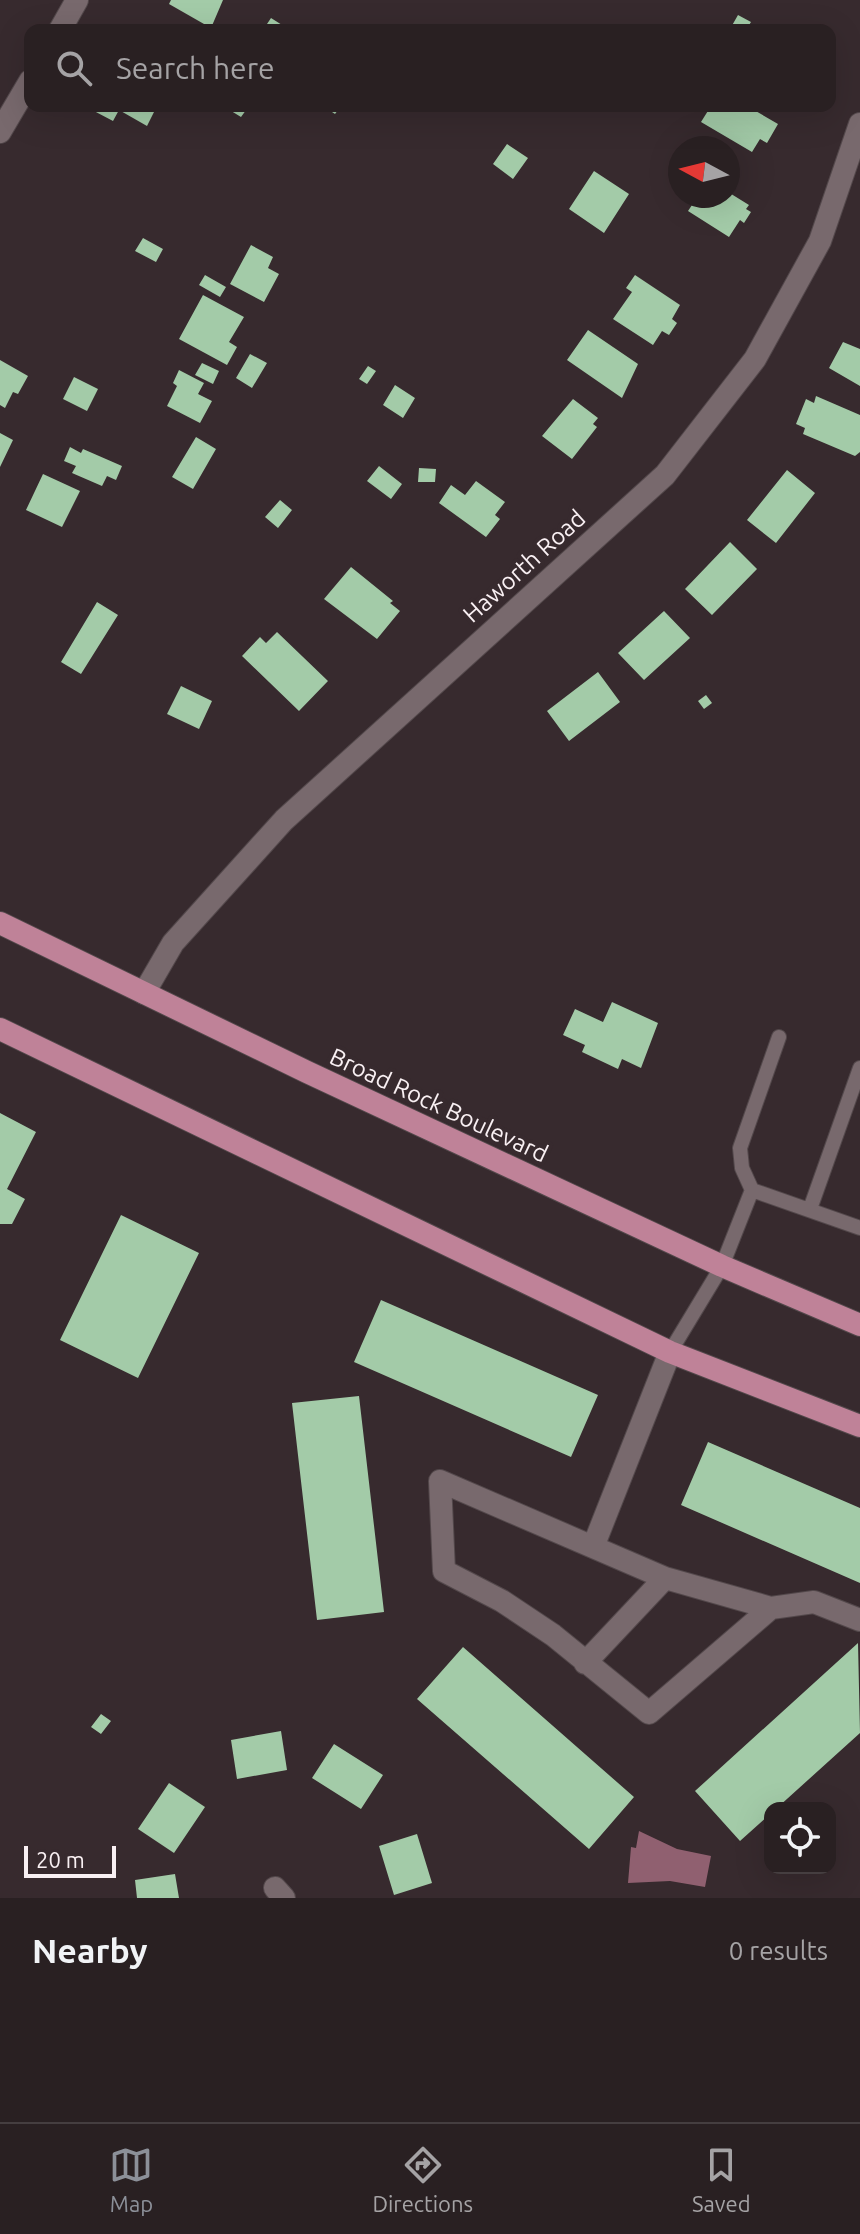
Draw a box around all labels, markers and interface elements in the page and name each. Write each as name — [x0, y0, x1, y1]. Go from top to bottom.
search box — [24, 24, 836, 112]
icon: search — [52, 46, 96, 90]
text: Search here — [116, 51, 275, 85]
north arrow — [668, 136, 740, 208]
street label: Haworth Road — [457, 504, 591, 628]
street label: Broad Rock Boulevard — [326, 1043, 552, 1167]
map controls — [764, 1802, 836, 1874]
button: locate — [764, 1802, 836, 1874]
scale bar — [24, 1842, 116, 1878]
text: 20 m — [36, 1847, 85, 1872]
text: Nearby — [32, 1931, 147, 1969]
text: 0 results — [729, 1936, 828, 1965]
tab: Map — [109, 2143, 153, 2216]
tab: Directions — [372, 2143, 473, 2216]
tab: Saved — [692, 2143, 751, 2216]

